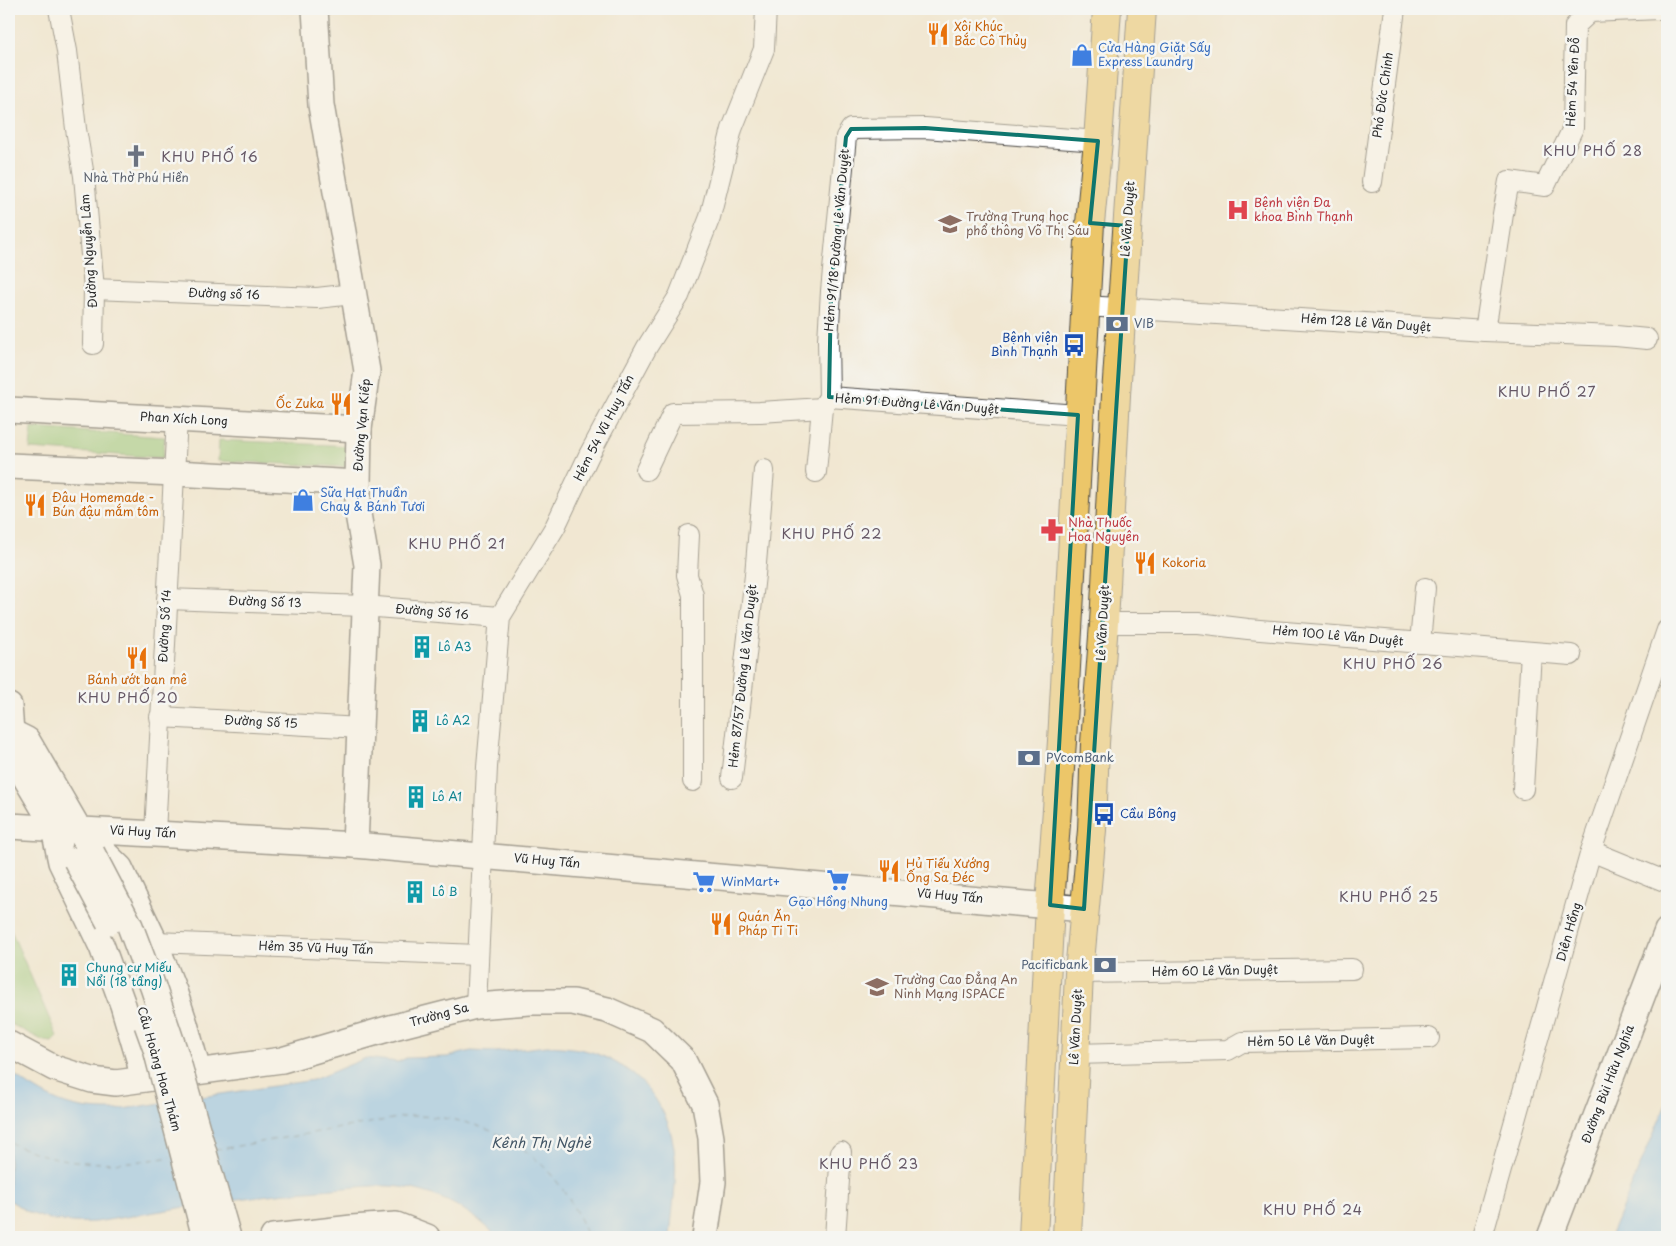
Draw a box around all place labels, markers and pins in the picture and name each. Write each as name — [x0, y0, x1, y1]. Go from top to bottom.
place label: Xôi Khúc Bắc Cô Thủy — [954, 17, 1027, 49]
restaurant icon: Xôi Khúc Bắc Cô Thủy — [925, 21, 951, 47]
place label: Cửa Hàng Giặt Sấy Express Laundry — [1098, 38, 1211, 70]
shop icon: Cửa Hàng Giặt Sấy Express Laundry — [1069, 42, 1095, 68]
church icon: Nhà Thờ Phú Hiền — [123, 143, 149, 169]
place label: Nhà Thờ Phú Hiền — [83, 168, 189, 186]
place label: Bệnh viện Đa khoa Bình Thạnh — [1254, 193, 1353, 225]
hospital icon: Bệnh viện Đa khoa Bình Thạnh — [1225, 197, 1251, 223]
place label: Trường Trung học phổ thông Võ Thị Sáu — [966, 207, 1089, 239]
school or university icon: Trường Trung học phổ thông Võ Thị Sáu — [937, 211, 963, 237]
bank icon: VIB — [1104, 311, 1130, 337]
place label: VIB — [1134, 314, 1154, 332]
place label: Bệnh viện Bình Thạnh — [990, 328, 1058, 360]
bus stop icon: Bệnh viện Bình Thạnh — [1061, 332, 1087, 358]
restaurant icon: Ốc Zuka — [328, 391, 354, 417]
place label: Ốc Zuka — [276, 394, 325, 412]
place label: Sữa Hạt Thuần Chay & Bánh Tươi — [320, 483, 425, 515]
shop icon: Sữa Hạt Thuần Chay & Bánh Tươi — [290, 487, 316, 513]
place label: Đậu Homemade - Bún đậu mắm tôm — [52, 488, 159, 520]
restaurant icon: Đậu Homemade - Bún đậu mắm tôm — [22, 492, 48, 518]
place label: Nhà Thuốc Hoa Nguyên — [1068, 513, 1139, 545]
pharmacy icon: Nhà Thuốc Hoa Nguyên — [1039, 517, 1065, 543]
restaurant icon: Kokoria — [1132, 550, 1158, 576]
place label: Kokoria — [1162, 553, 1206, 571]
building icon: Lô A3 — [409, 634, 435, 660]
place label: Lô A3 — [438, 637, 472, 655]
restaurant icon: Bánh ướt ban mê — [124, 645, 150, 671]
place label: Bánh ướt ban mê — [87, 670, 187, 688]
building icon: Lô A2 — [407, 708, 433, 734]
place label: Lô A2 — [436, 711, 470, 729]
bank icon: PVcomBank — [1016, 745, 1042, 771]
place label: PVcomBank — [1046, 748, 1114, 766]
building icon: Lô A1 — [403, 784, 429, 810]
place label: Lô A1 — [432, 787, 462, 805]
bus stop icon: Cầu Bông — [1091, 801, 1117, 827]
place label: Cầu Bông — [1120, 804, 1177, 822]
place label: Hủ Tiếu Xướng Ống Sa Đéc — [906, 854, 990, 886]
restaurant icon: Hủ Tiếu Xướng Ống Sa Đéc — [876, 858, 902, 884]
supermarket icon: Gạo Hồng Nhung — [825, 867, 851, 893]
supermarket icon: WinMart+ — [691, 869, 717, 895]
place label: WinMart+ — [721, 872, 780, 890]
building icon: Lô B — [402, 879, 428, 905]
place label: Lô B — [432, 882, 458, 900]
place label: Gạo Hồng Nhung — [788, 892, 888, 910]
place label: Quán Ăn Pháp Ti Ti — [738, 907, 798, 939]
restaurant icon: Quán Ăn Pháp Ti Ti — [708, 911, 734, 937]
bank icon: Pacificbank — [1092, 952, 1118, 978]
place label: Pacificbank — [1021, 955, 1088, 973]
place label: Chung cư Miếu Nổi (18 tầng) — [86, 958, 172, 990]
building icon: Chung cư Miếu Nổi (18 tầng) — [56, 962, 82, 988]
place label: Trường Cao Đẳng An Ninh Mạng ISPACE — [894, 970, 1018, 1002]
school or university icon: Trường Cao Đẳng An Ninh Mạng ISPACE — [864, 974, 890, 1000]

